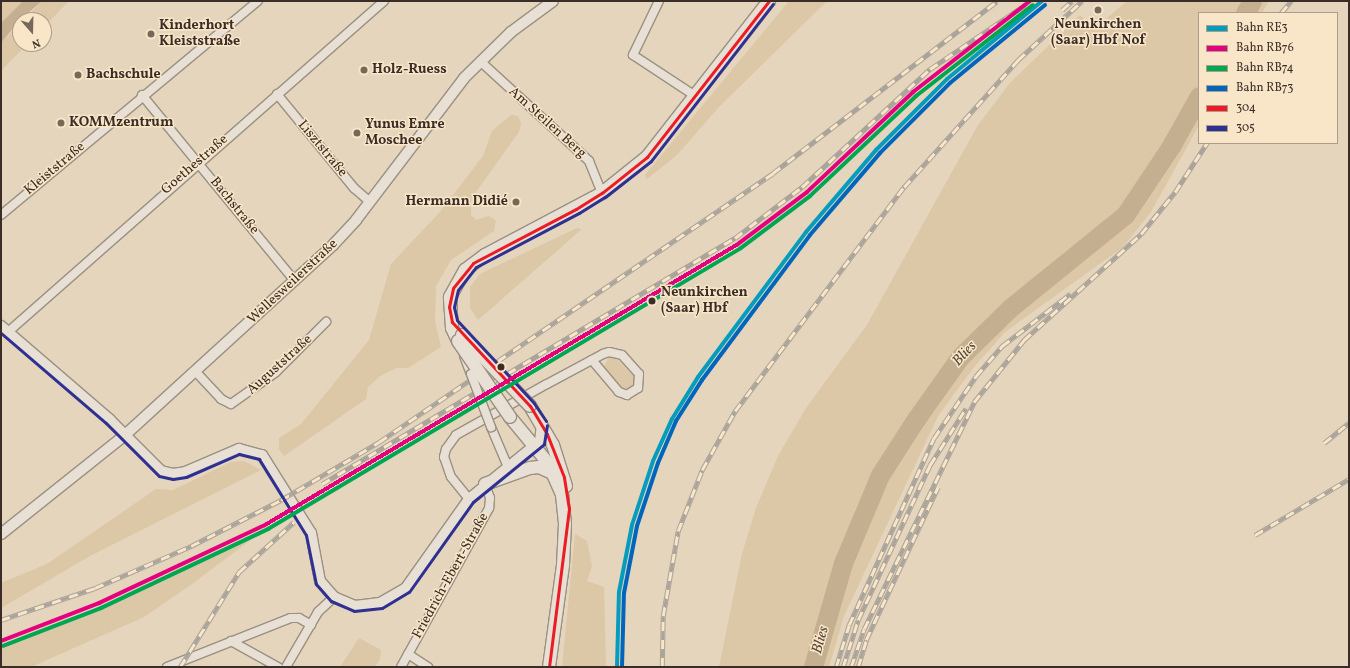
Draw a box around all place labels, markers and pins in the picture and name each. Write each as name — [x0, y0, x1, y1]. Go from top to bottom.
marker: Neunkirchen (Saar) Hbf Nof — [1093, 5, 1103, 15]
place label: Neunkirchen (Saar) Hbf Nof — [1052, 17, 1144, 50]
place label: Kinderhort Kleiststraße — [159, 18, 240, 50]
marker: Kinderhort Kleiststraße — [146, 29, 156, 39]
place label: Holz-Ruess — [372, 62, 447, 78]
marker: Holz-Ruess — [359, 65, 369, 75]
place label: Bachschule — [86, 67, 161, 83]
marker: Bachschule — [73, 70, 83, 80]
place label: KOMMzentrum — [69, 115, 173, 131]
place label: Yunus Emre Moschee — [365, 117, 445, 150]
marker: KOMMzentrum — [56, 118, 66, 128]
marker: Yunus Emre Moschee — [352, 128, 362, 138]
place label: Hermann Didié — [405, 194, 508, 210]
marker: Hermann Didié — [511, 197, 521, 207]
place label: Neunkirchen (Saar) Hbf — [661, 285, 748, 318]
marker: Neunkirchen (Saar) Hbf — [646, 295, 658, 307]
unlabelled marker — [496, 362, 506, 372]

